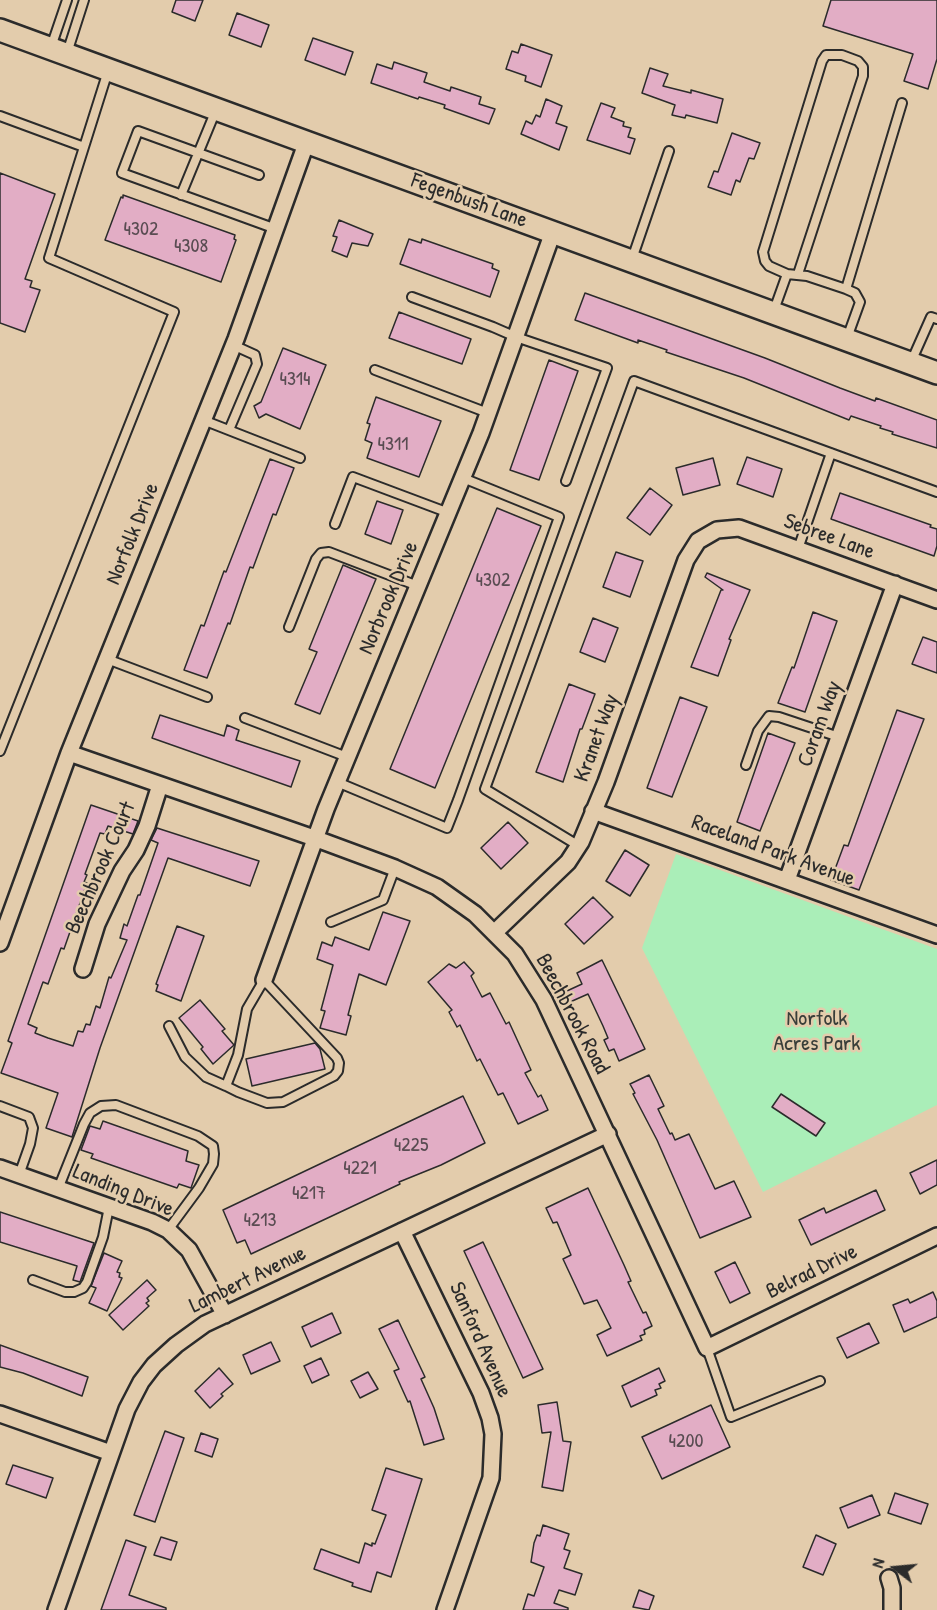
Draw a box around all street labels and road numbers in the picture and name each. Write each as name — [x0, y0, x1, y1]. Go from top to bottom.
street label: Fegenbush Lane — [407, 168, 531, 234]
street label: Norfolk Drive — [101, 479, 165, 589]
street label: Sebree Lane — [780, 508, 878, 566]
street label: Norbrook Drive — [353, 538, 425, 658]
street label: Coram Way — [792, 677, 848, 771]
street label: Kranet Way — [569, 691, 625, 785]
street label: Beechbrook Court — [60, 798, 142, 938]
street label: Raceland Park Avenue — [688, 809, 858, 893]
street label: Beechbrook Road — [529, 950, 615, 1078]
street label: Landing Drive — [69, 1159, 177, 1223]
street label: Belrad Drive — [762, 1239, 862, 1305]
street label: Lambert Avenue — [185, 1240, 311, 1320]
street label: Sanford Avenue — [443, 1278, 517, 1402]

